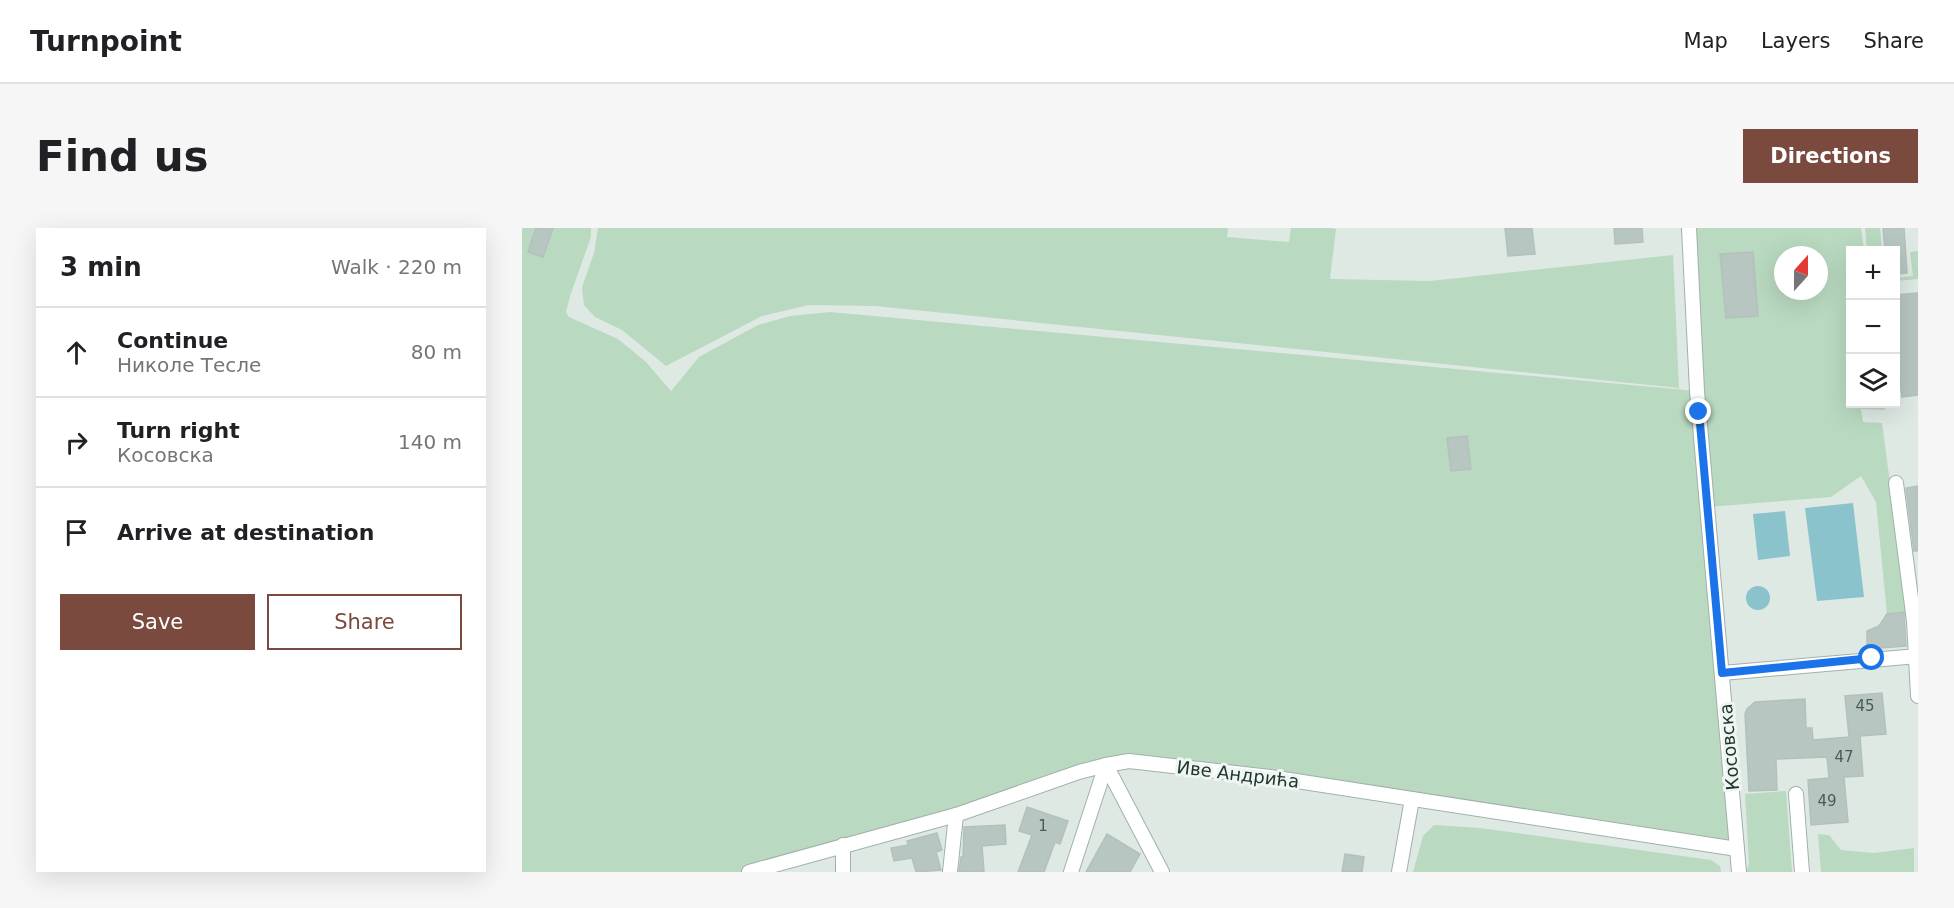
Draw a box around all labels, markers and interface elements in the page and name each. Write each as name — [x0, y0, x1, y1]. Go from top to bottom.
text: Turnpoint — [30, 25, 182, 58]
text: Map — [1684, 29, 1728, 53]
text: Layers — [1761, 29, 1830, 53]
text: Share — [1863, 29, 1924, 53]
button: Directions — [1743, 129, 1918, 183]
text: Find us — [36, 132, 209, 181]
north arrow — [1774, 246, 1828, 300]
map controls — [1846, 246, 1900, 408]
button: + — [1846, 246, 1900, 300]
text: 3 min — [60, 252, 142, 282]
text: Walk · 220 m — [331, 255, 462, 279]
button: − — [1846, 300, 1900, 354]
text: Continue — [117, 328, 228, 353]
icon: ahead — [60, 336, 93, 369]
text: 80 m — [411, 340, 462, 364]
text: Николе Тесле — [117, 353, 261, 377]
button: layers — [1846, 354, 1900, 408]
route end — [1685, 398, 1711, 424]
text: Turn right — [117, 418, 240, 443]
icon: right — [60, 426, 93, 459]
text: 140 m — [398, 430, 462, 454]
text: Косовска — [117, 443, 214, 467]
icon: arrive — [60, 516, 93, 549]
text: Arrive at destination — [117, 520, 374, 545]
button: Save — [60, 594, 255, 650]
button: Share — [267, 594, 462, 650]
route start — [1858, 644, 1884, 670]
house number: 45 — [1855, 697, 1875, 715]
street label: Косовска — [1715, 703, 1743, 791]
house number: 47 — [1834, 748, 1854, 766]
street label: Иве Андрића — [1176, 756, 1300, 792]
house number: 49 — [1817, 792, 1837, 810]
house number: 1 — [1038, 817, 1048, 835]

